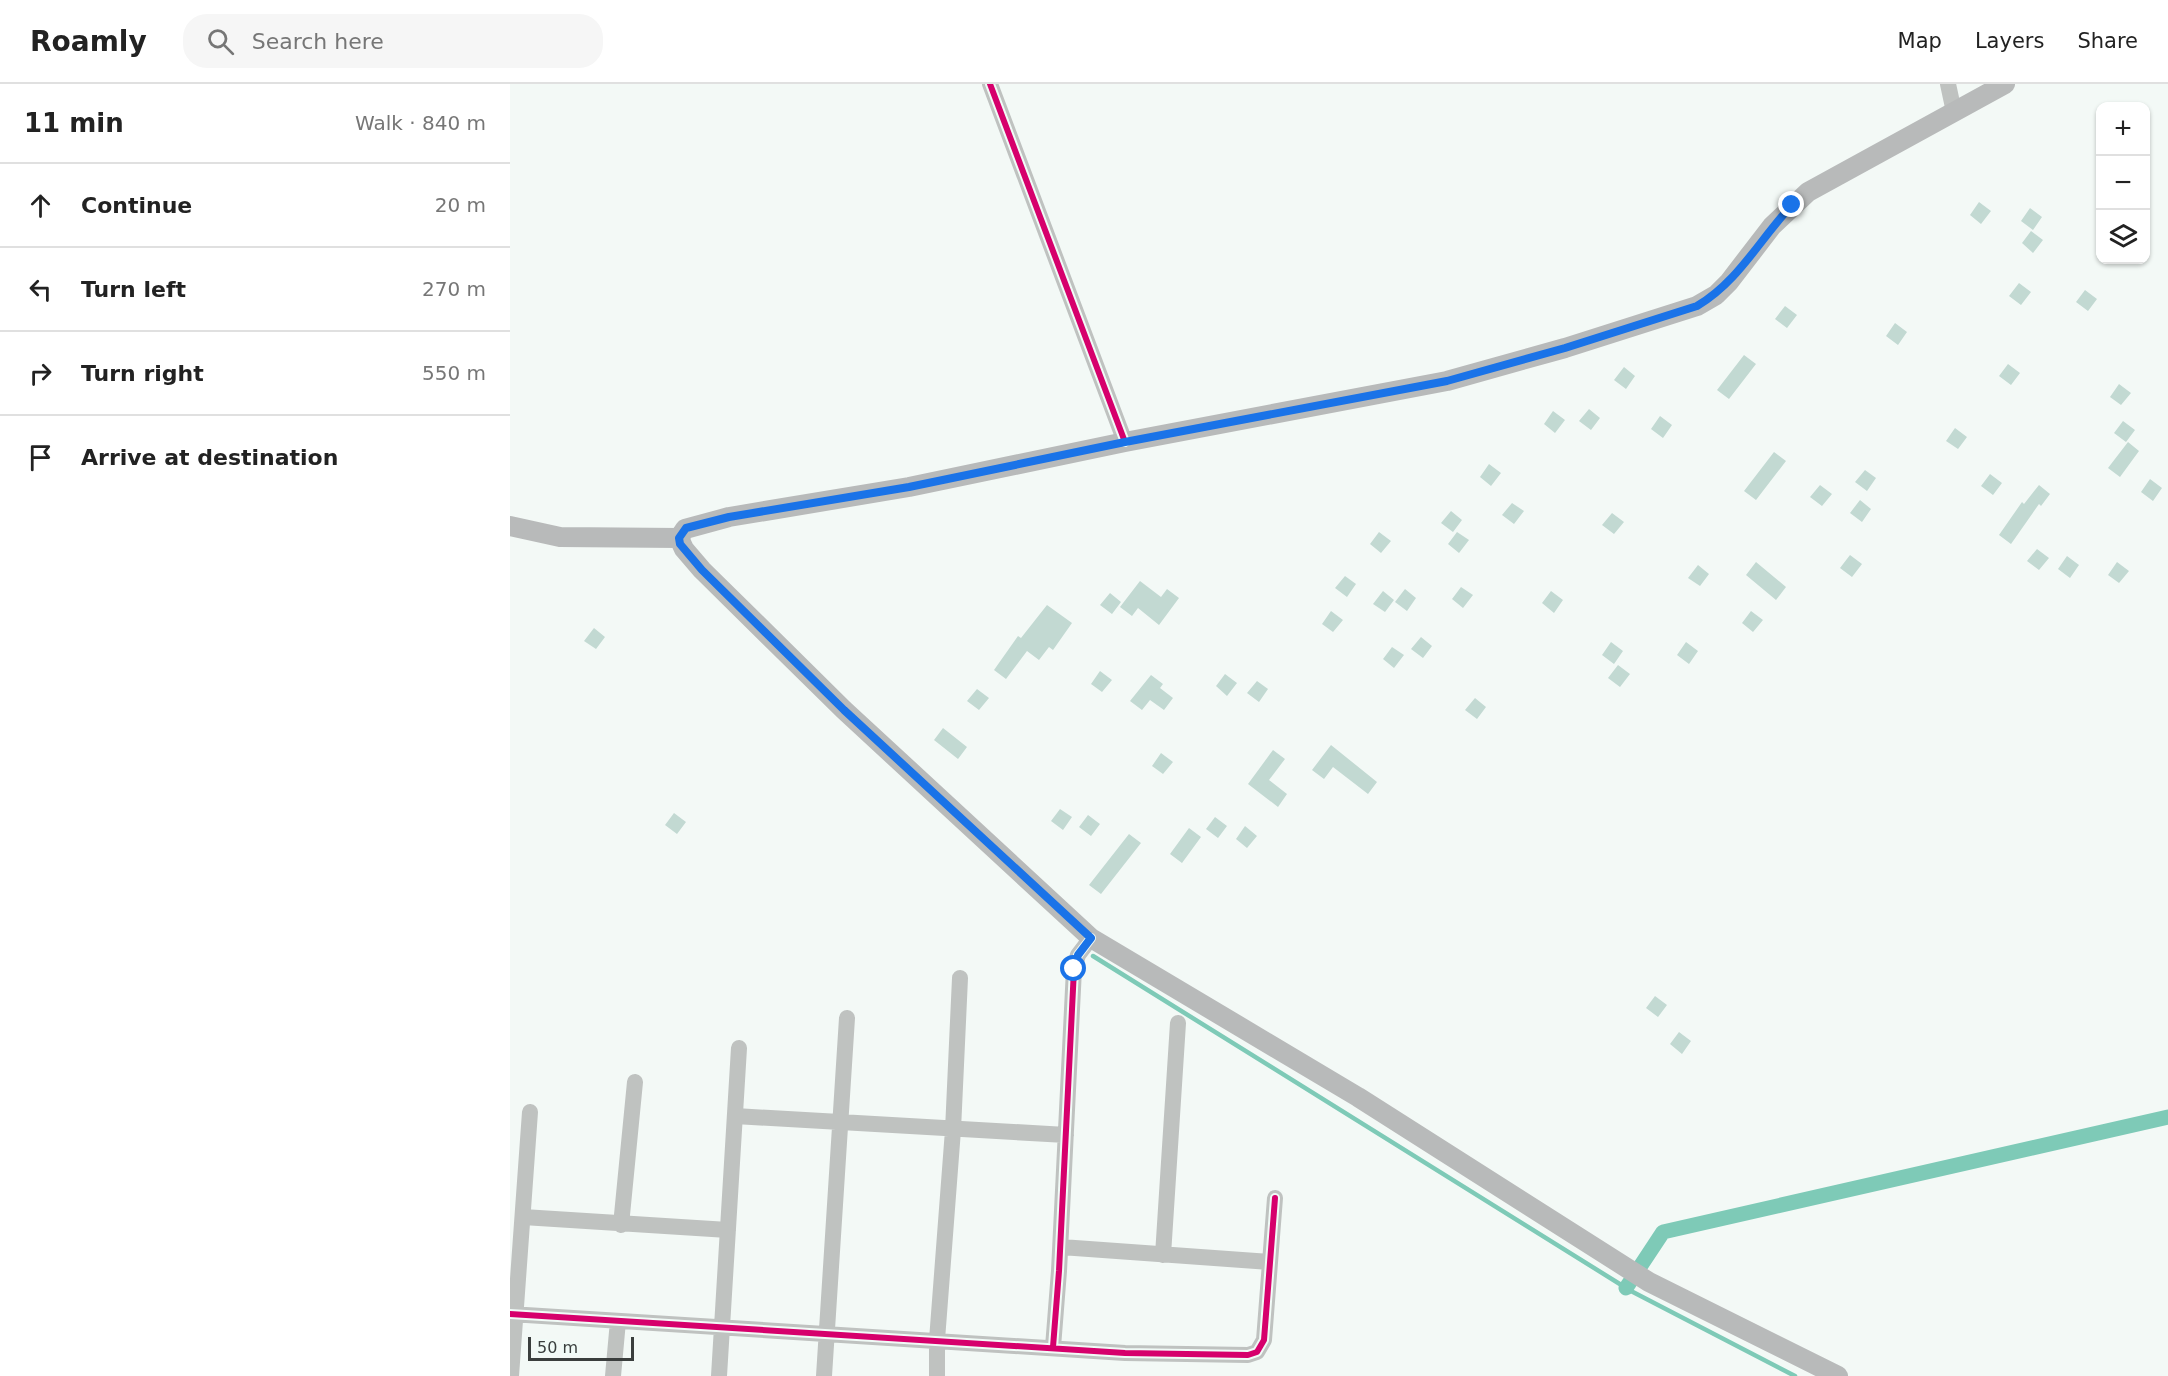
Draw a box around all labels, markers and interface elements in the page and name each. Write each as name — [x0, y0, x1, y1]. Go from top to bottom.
search box — [183, 14, 603, 68]
text: Roamly — [30, 25, 147, 58]
icon: search — [204, 25, 237, 58]
text: Search here — [252, 29, 384, 54]
text: Map — [1898, 29, 1942, 53]
text: Layers — [1975, 29, 2044, 53]
text: Share — [2077, 29, 2138, 53]
map controls — [2096, 102, 2150, 264]
button: + — [2096, 102, 2150, 156]
text: 11 min — [24, 108, 124, 138]
text: Walk · 840 m — [355, 111, 486, 135]
button: − — [2096, 156, 2150, 210]
icon: ahead — [24, 189, 57, 222]
route end — [1778, 191, 1804, 217]
text: Continue — [81, 193, 192, 218]
text: 20 m — [435, 193, 486, 217]
button: layers — [2096, 210, 2150, 264]
icon: left — [24, 273, 57, 306]
text: Turn left — [81, 277, 186, 302]
text: 270 m — [422, 277, 486, 301]
icon: right — [24, 357, 57, 390]
text: Turn right — [81, 361, 204, 386]
text: 550 m — [422, 361, 486, 385]
icon: arrive — [24, 441, 57, 474]
text: Arrive at destination — [81, 445, 338, 470]
route start — [1060, 955, 1086, 981]
scale bar — [528, 1334, 634, 1362]
text: 50 m — [537, 1338, 578, 1357]

